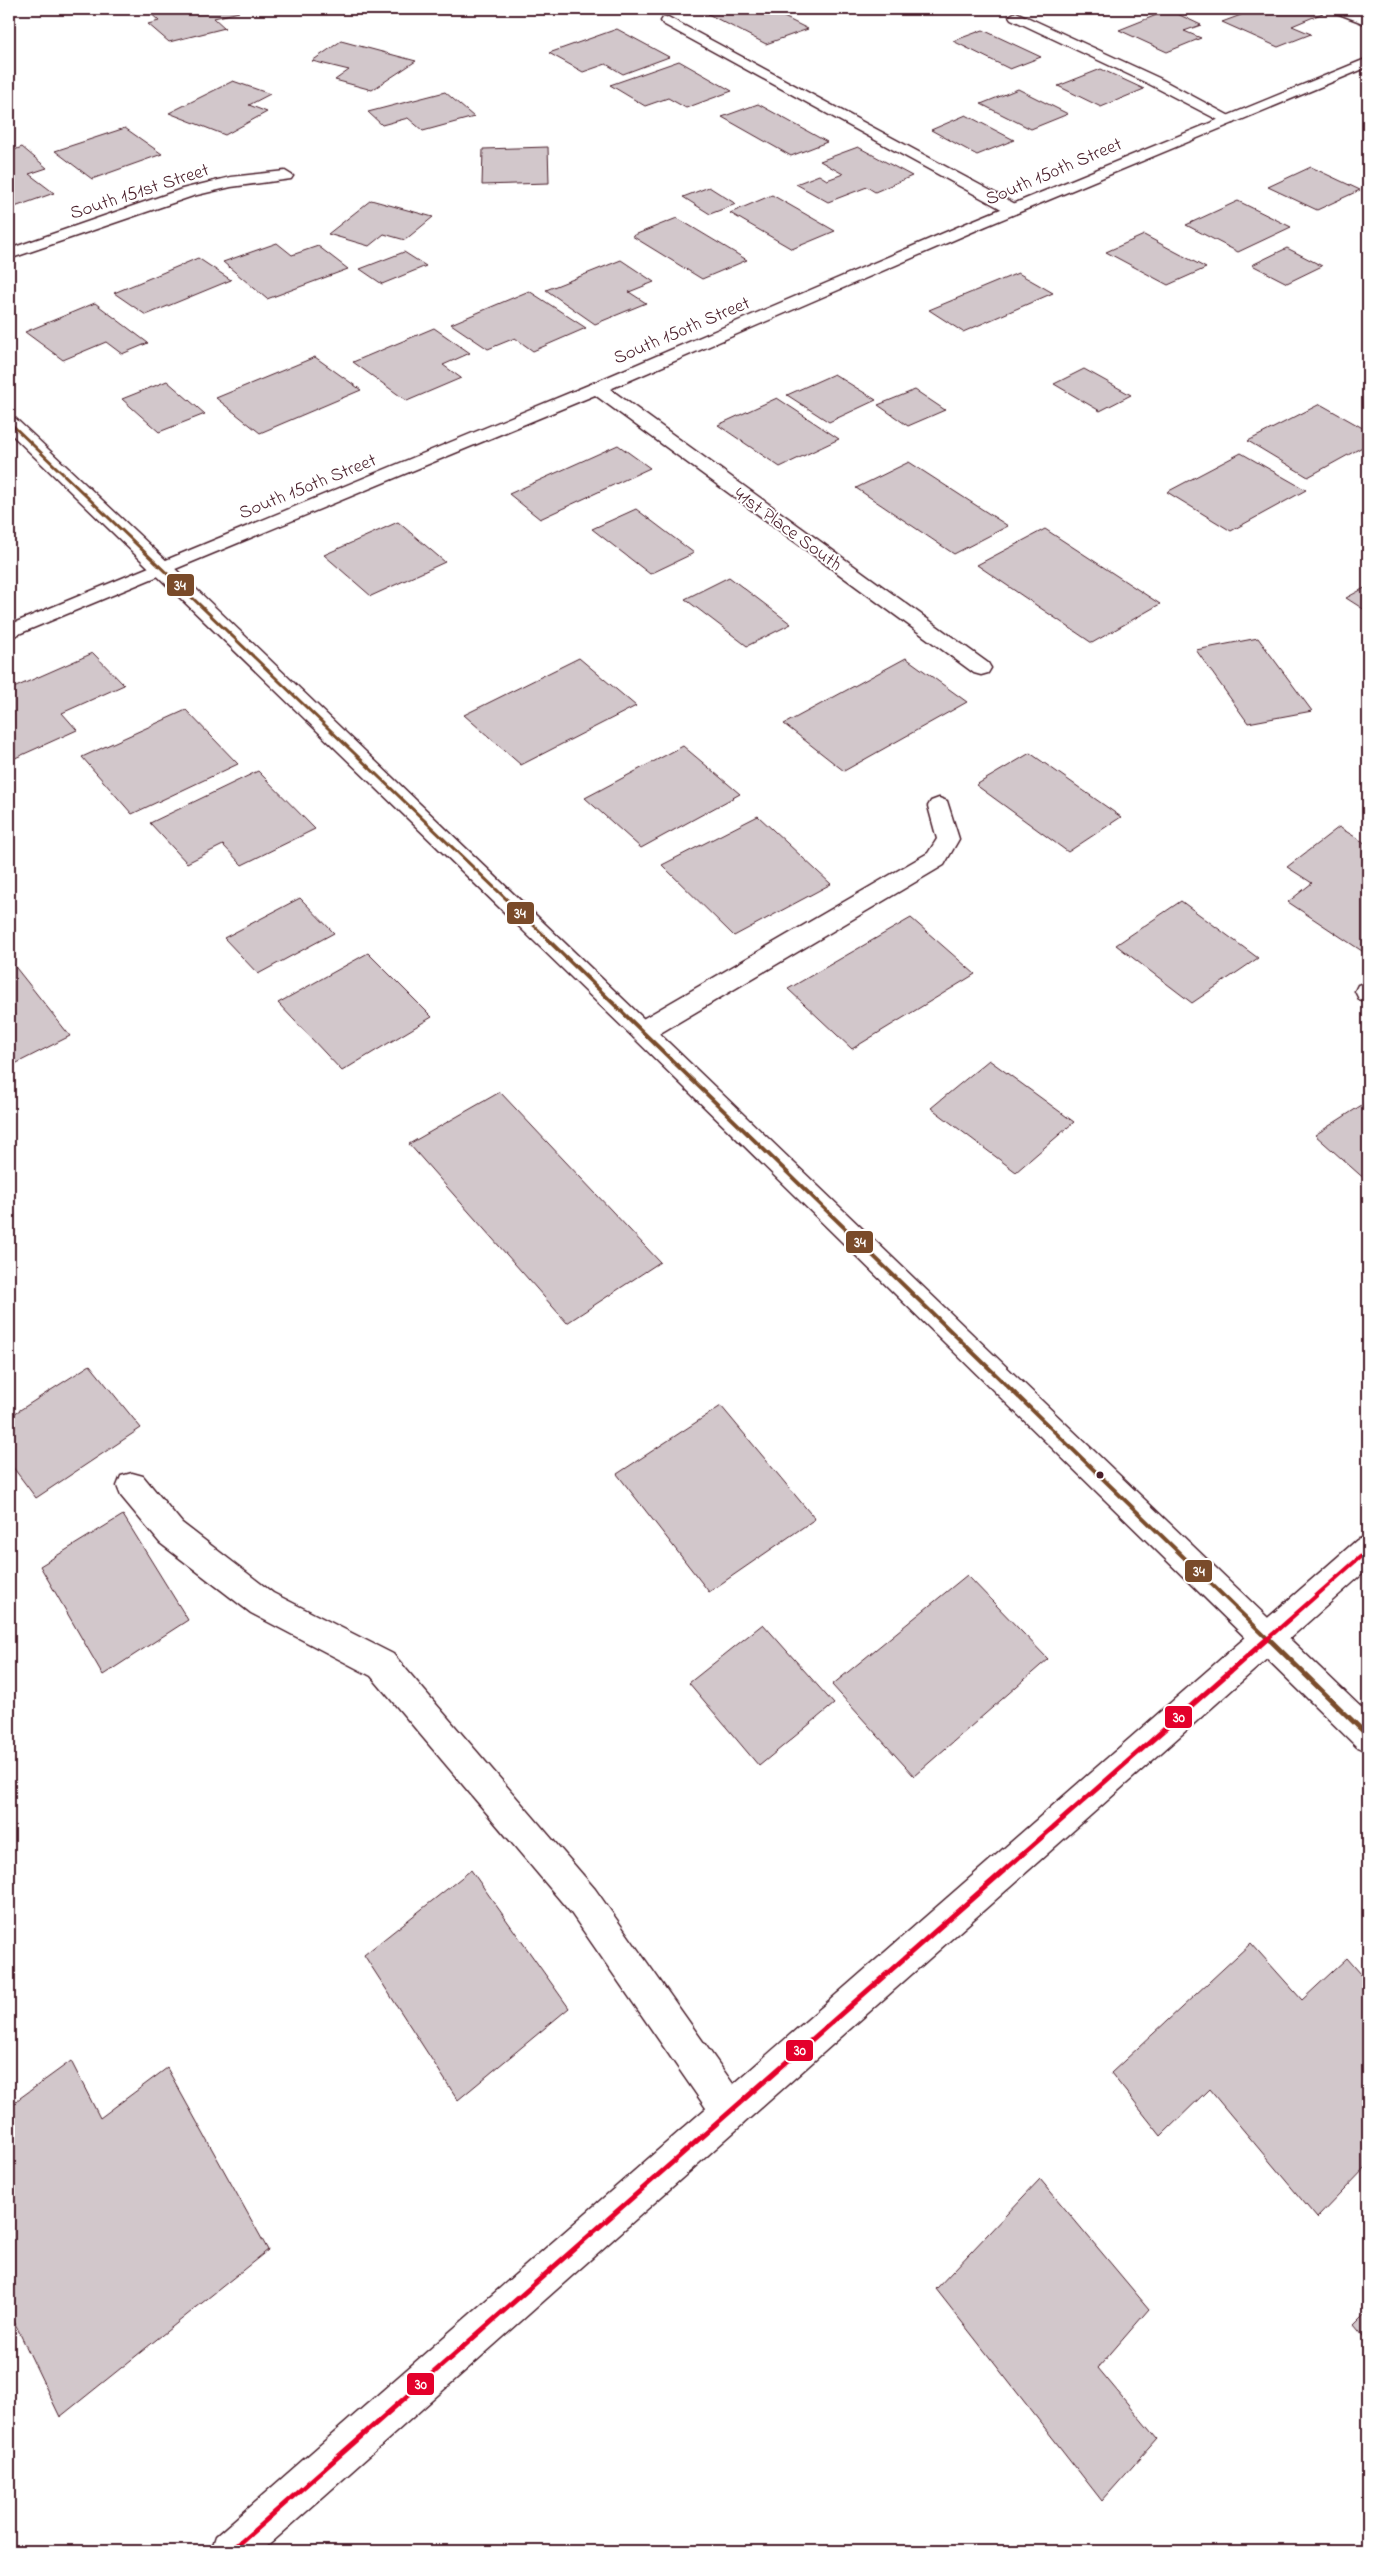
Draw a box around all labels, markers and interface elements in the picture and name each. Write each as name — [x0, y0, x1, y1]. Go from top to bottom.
street label: South 150th Street — [981, 131, 1127, 213]
street label: South 151st Street — [67, 157, 213, 228]
street label: South 150th Street — [609, 290, 755, 372]
street label: South 150th Street — [235, 447, 381, 527]
street label: 41st Place South — [728, 481, 847, 579]
line badge: 34 — [166, 573, 195, 597]
text: 34 — [173, 576, 186, 597]
line badge: 34 — [506, 901, 535, 925]
text: 34 — [513, 904, 526, 925]
line badge: 34 — [845, 1230, 874, 1254]
text: 34 — [853, 1233, 866, 1254]
unlabelled marker — [1095, 1470, 1105, 1480]
line badge: 34 — [1184, 1559, 1213, 1583]
text: 34 — [1192, 1562, 1205, 1583]
line badge: 30 — [1164, 1705, 1193, 1729]
text: 30 — [1172, 1708, 1185, 1729]
line badge: 30 — [785, 2039, 814, 2062]
text: 30 — [793, 2041, 806, 2062]
line badge: 30 — [406, 2372, 435, 2396]
text: 30 — [414, 2375, 427, 2396]

